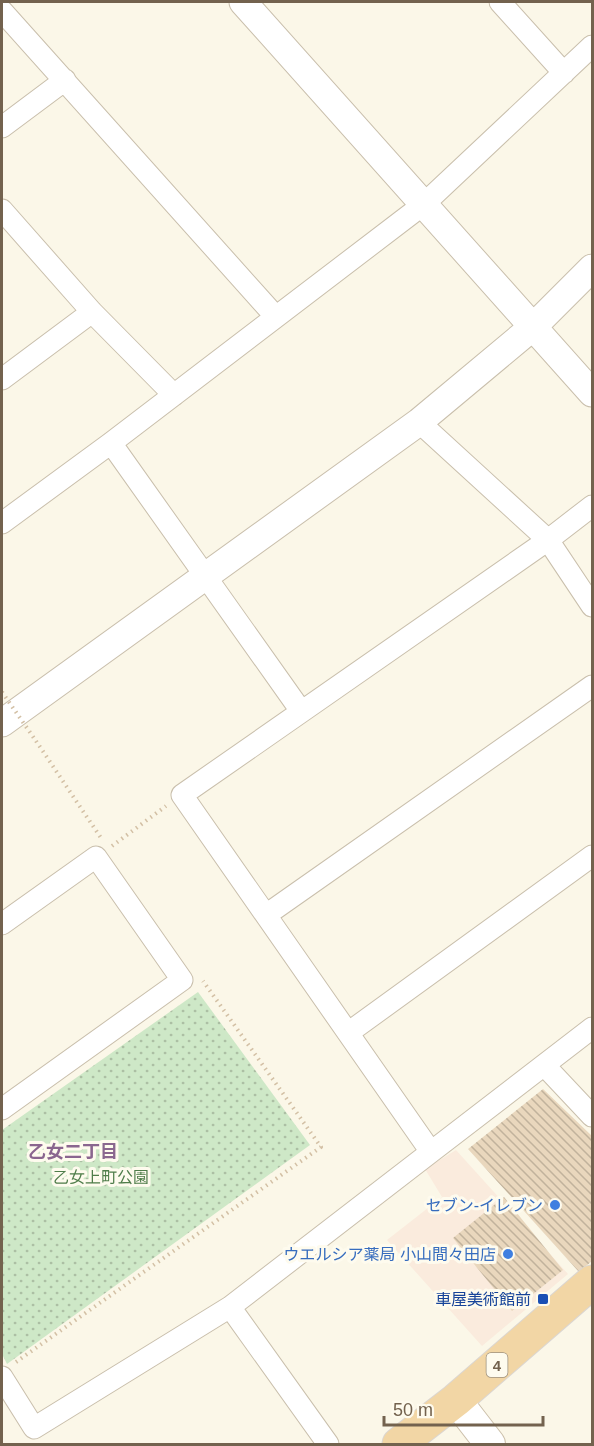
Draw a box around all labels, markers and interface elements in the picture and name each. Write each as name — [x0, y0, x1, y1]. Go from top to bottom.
district label: 乙女二丁目 — [28, 1142, 118, 1162]
park label: 乙女上町公園 — [53, 1169, 149, 1186]
place label: セブン-イレブン — [426, 1197, 543, 1214]
marker: セブン-イレブン — [548, 1198, 562, 1212]
place label: ウエルシア薬局 小山間々田店 — [284, 1246, 496, 1263]
marker: ウエルシア薬局 小山間々田店 — [501, 1247, 515, 1261]
place label: 車屋美術館前 — [435, 1291, 531, 1308]
marker: 車屋美術館前 — [536, 1292, 550, 1306]
road number: 4 — [486, 1353, 508, 1377]
scale bar — [384, 1389, 543, 1427]
text: 50 m — [393, 1400, 433, 1420]

